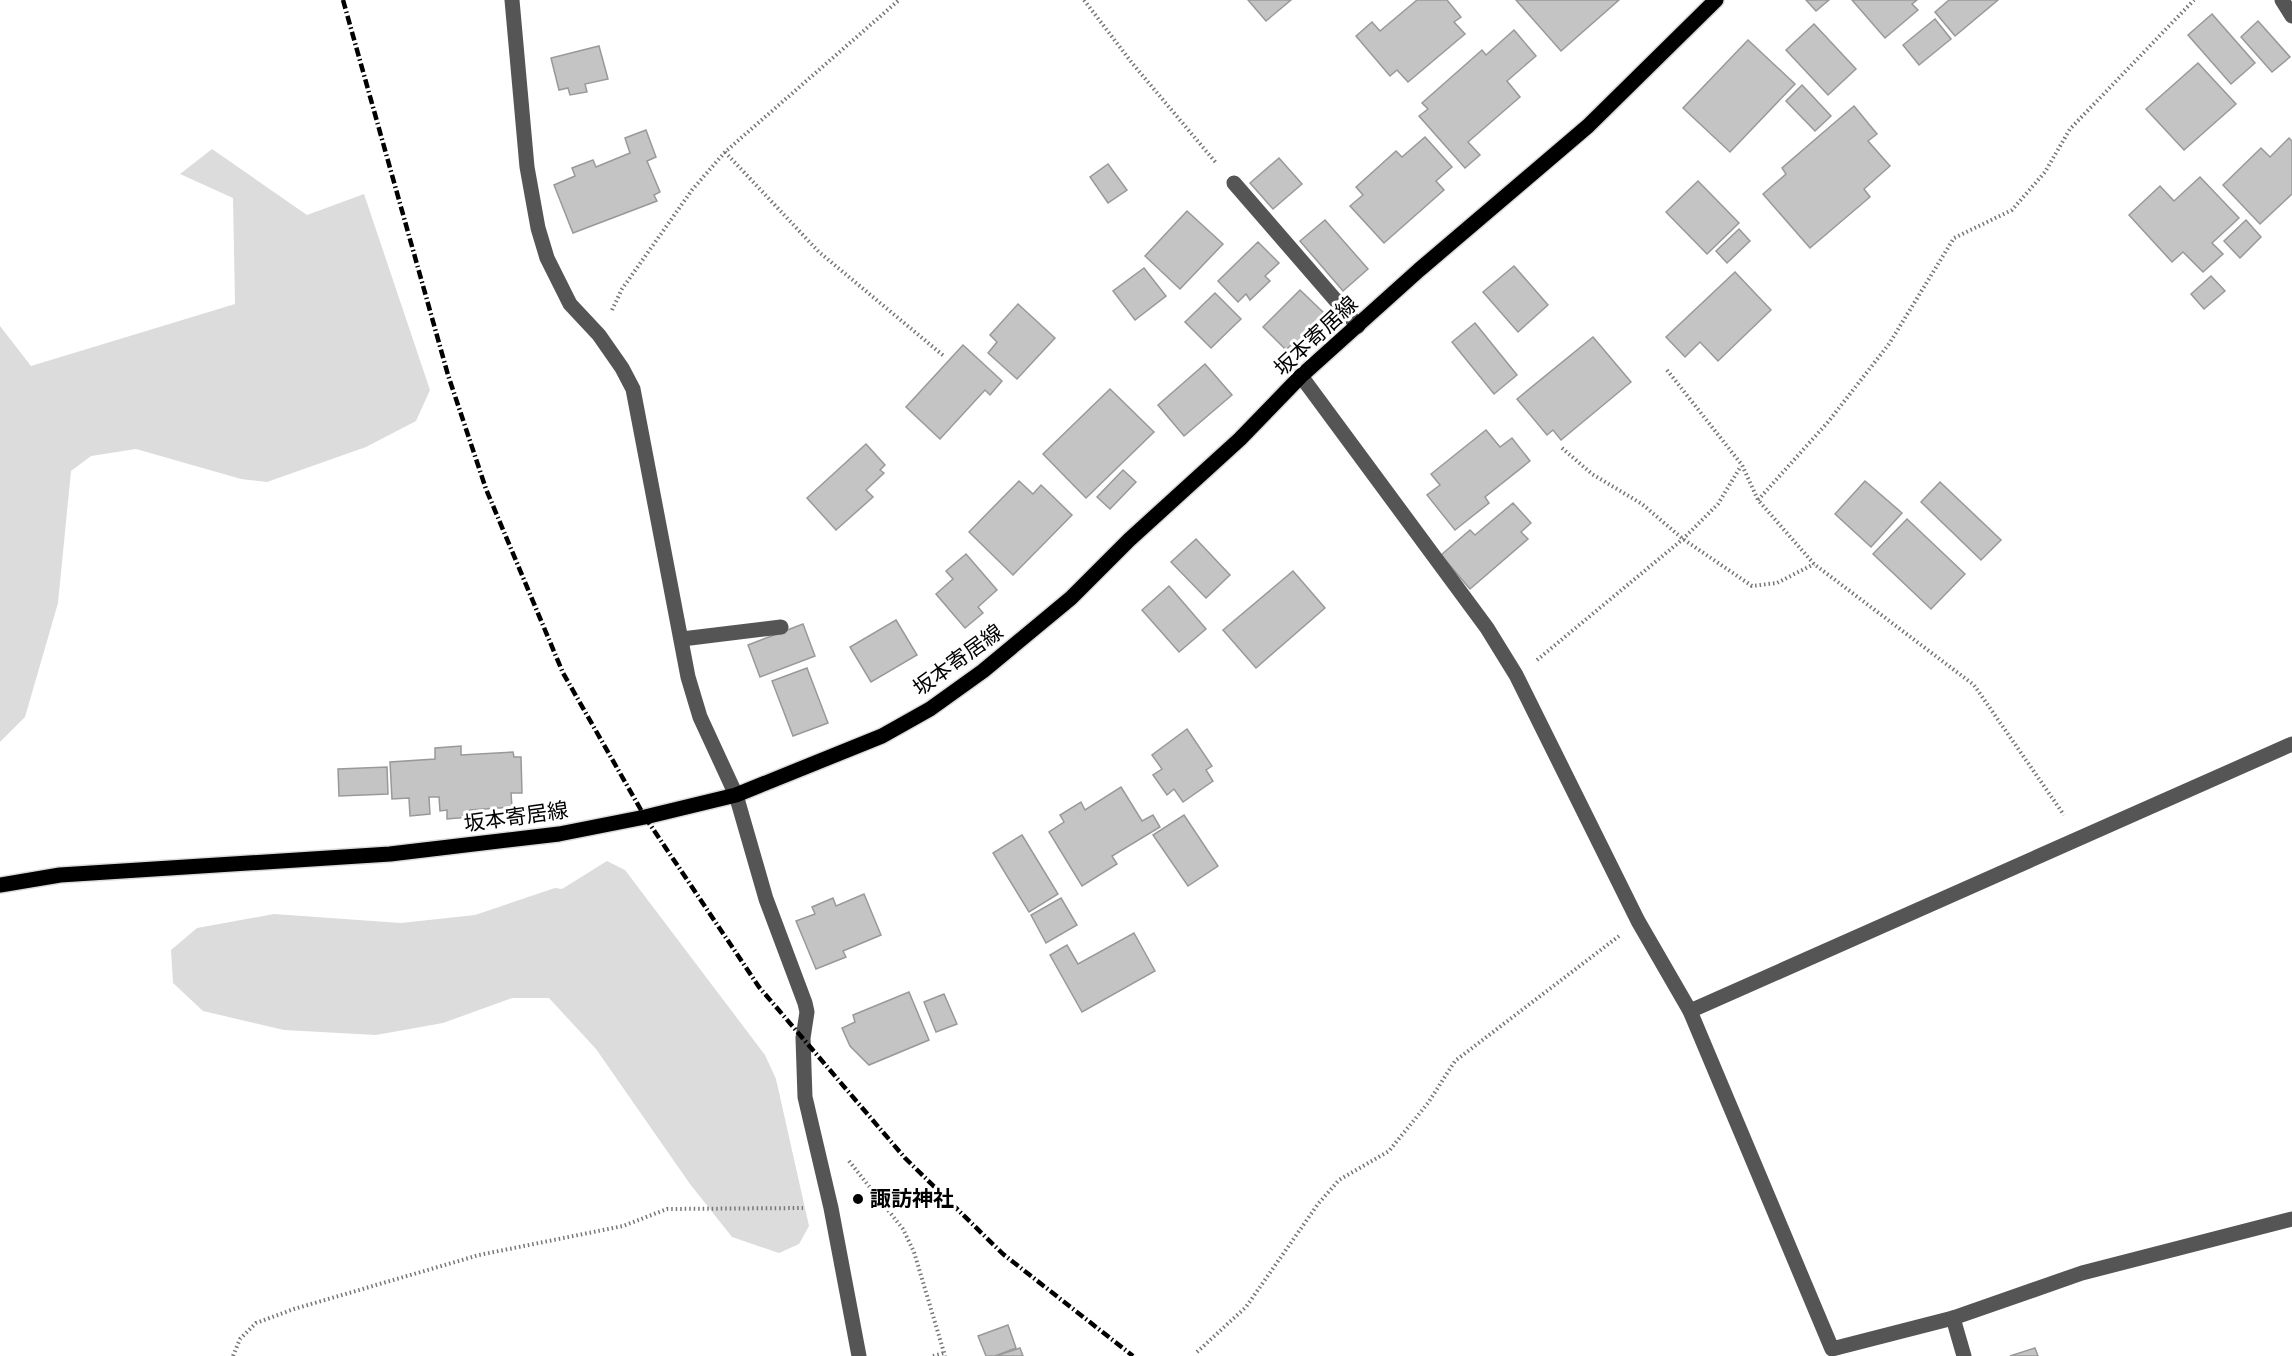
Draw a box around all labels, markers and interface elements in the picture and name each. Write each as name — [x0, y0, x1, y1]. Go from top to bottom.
street label: 坂本寄居線 — [1269, 291, 1365, 383]
street label: 坂本寄居線 — [908, 619, 1009, 703]
street label: 坂本寄居線 — [462, 798, 570, 839]
place label: 諏訪神社 — [870, 1187, 954, 1214]
marker: 諏訪神社 — [851, 1192, 865, 1206]

